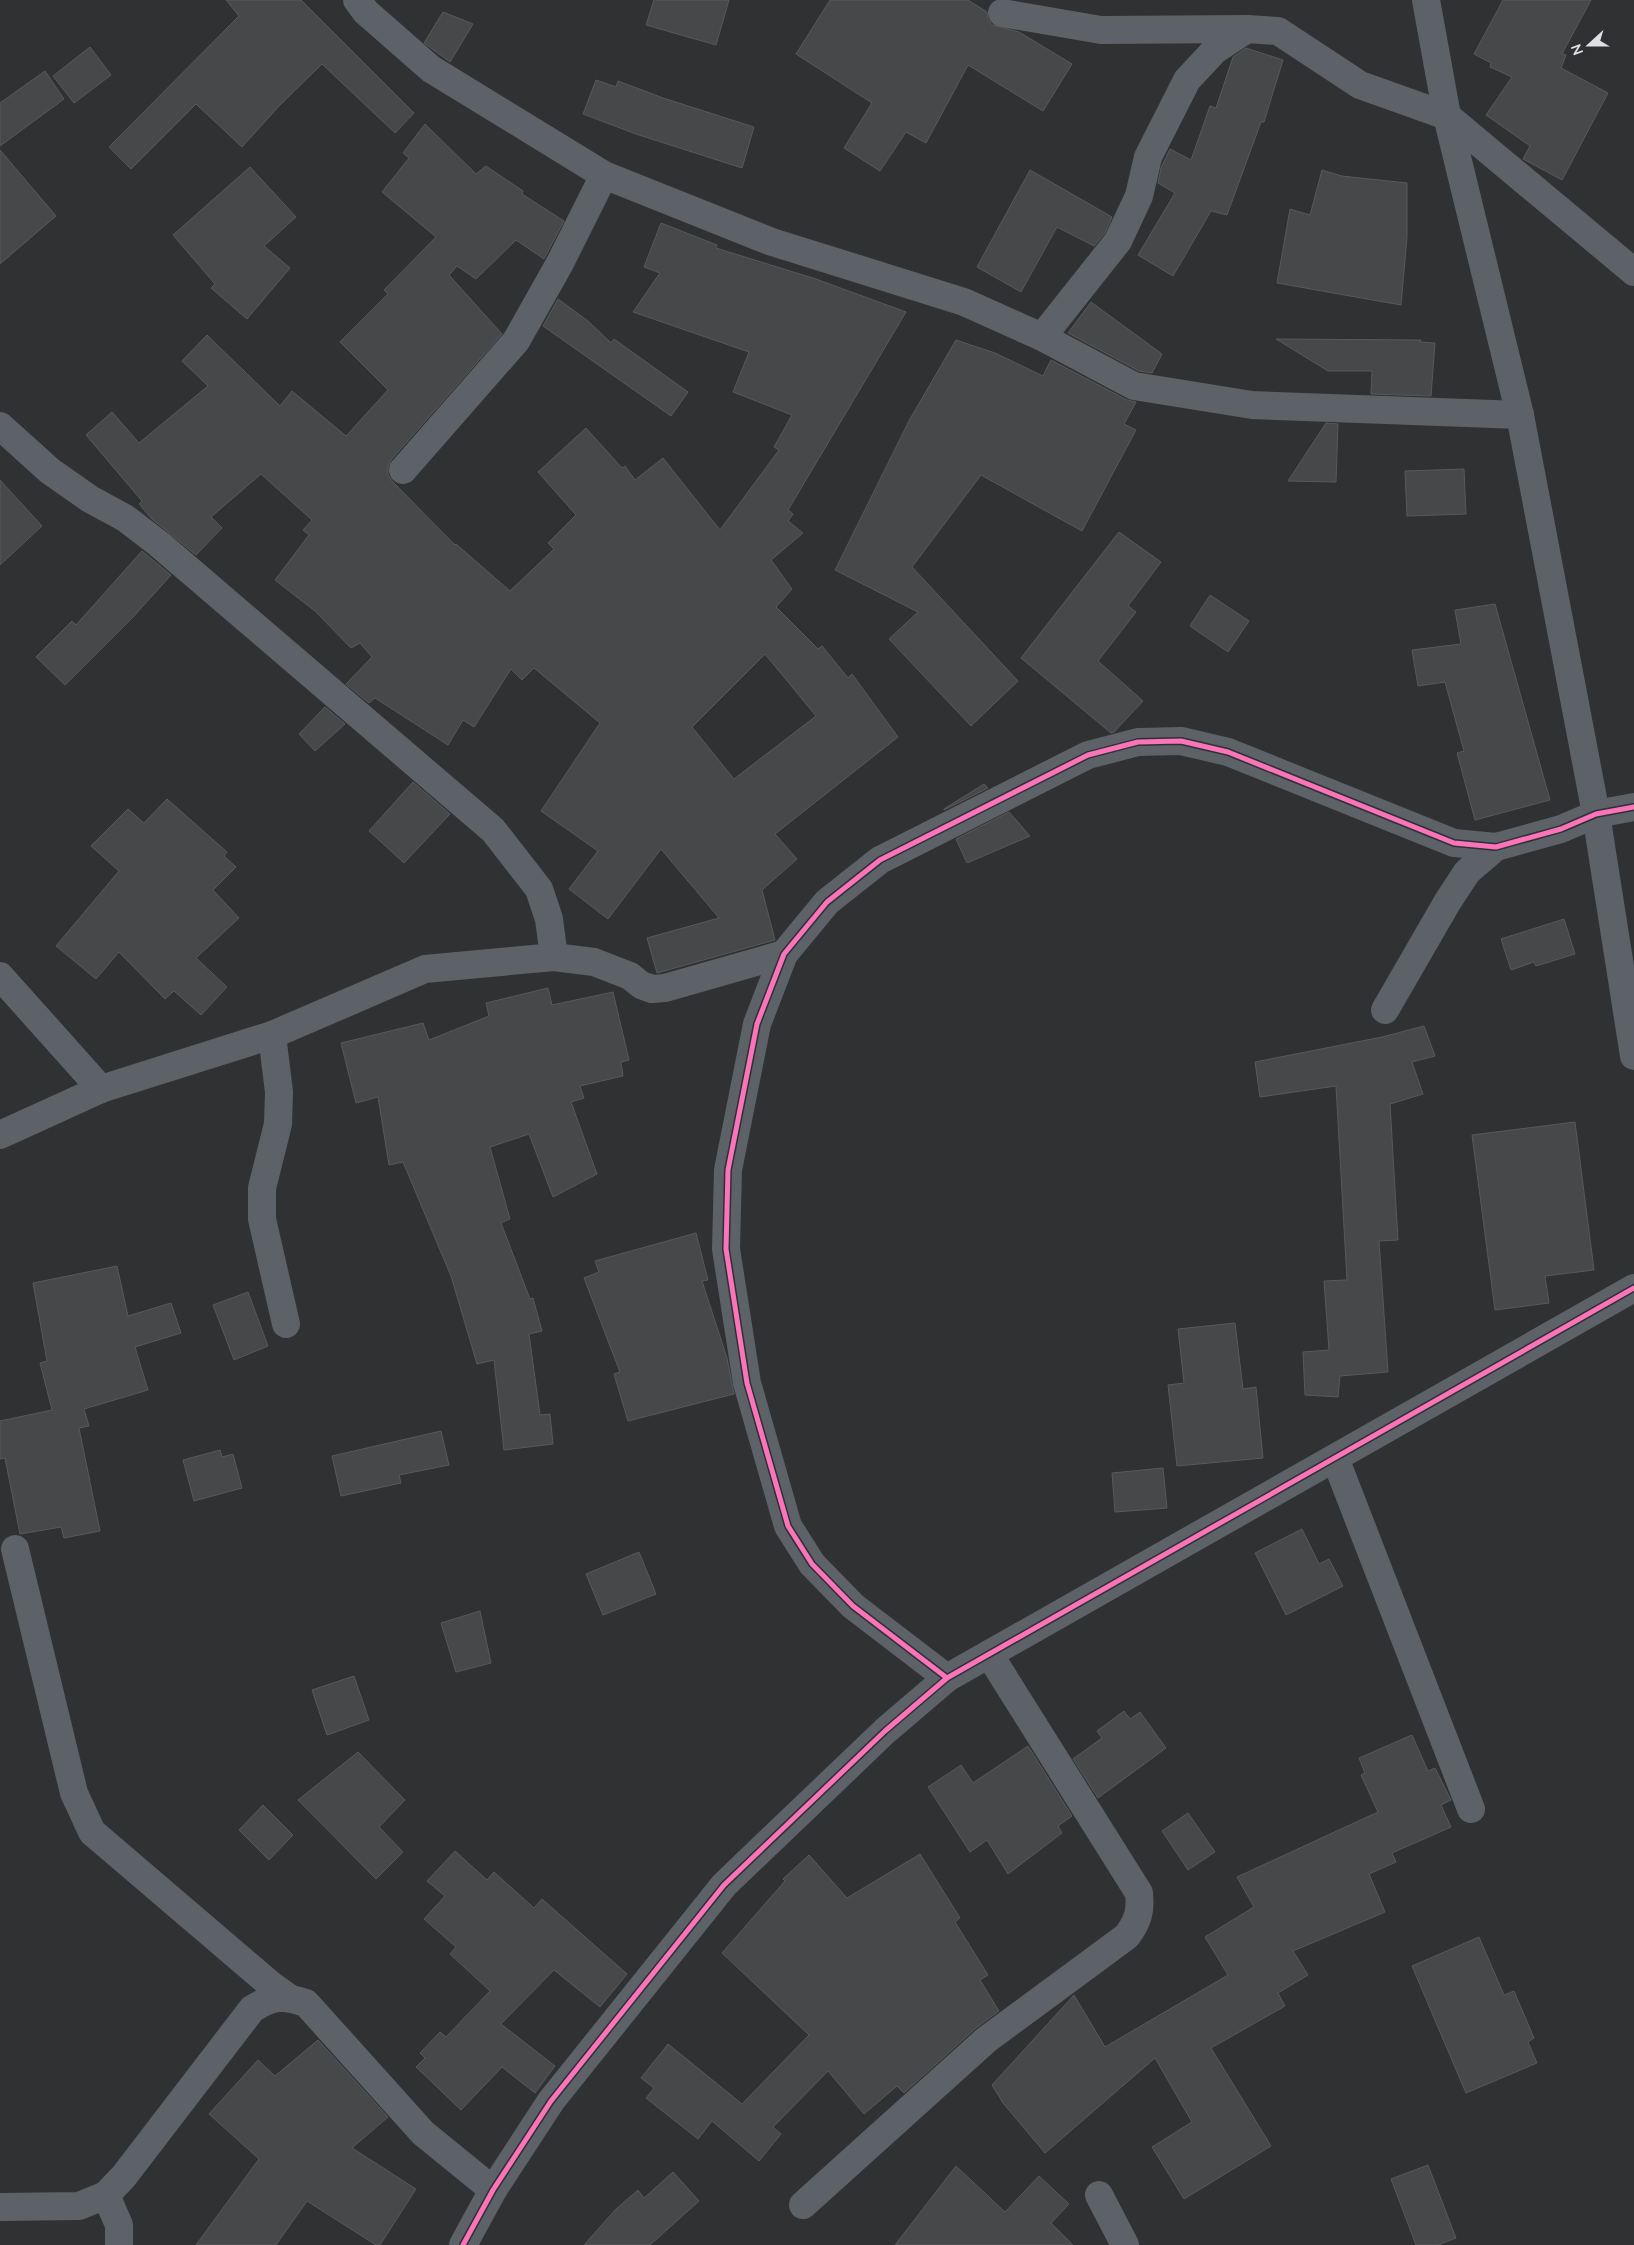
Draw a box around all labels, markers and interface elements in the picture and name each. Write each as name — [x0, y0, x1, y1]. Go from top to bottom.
north arrow — [1564, 20, 1614, 70]
text: N — [1567, 41, 1588, 58]

